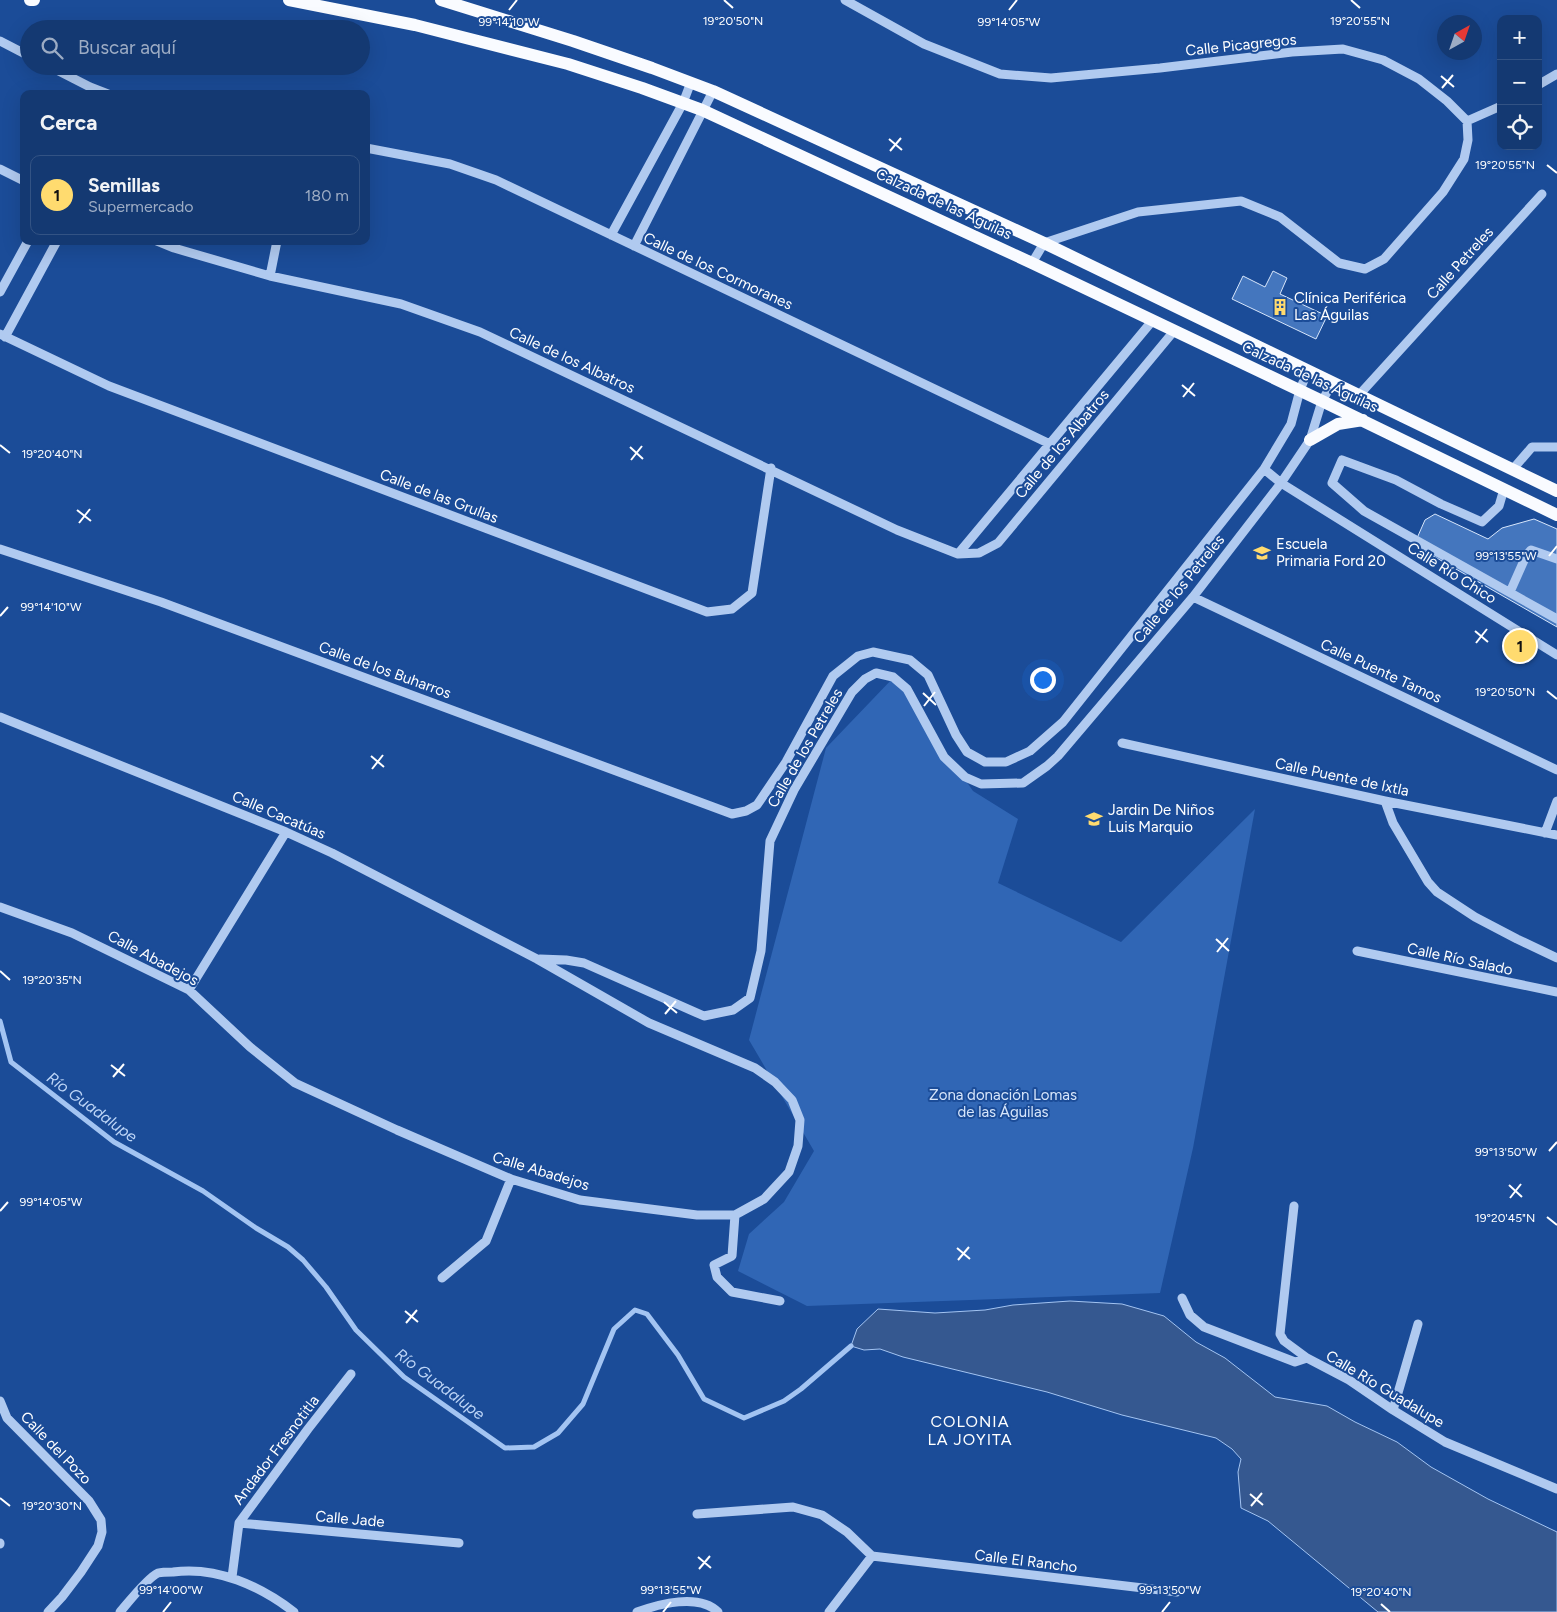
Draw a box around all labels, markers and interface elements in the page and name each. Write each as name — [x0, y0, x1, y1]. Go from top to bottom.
text: 19°20'50"N — [703, 14, 763, 28]
text: 19°20'55"N — [1330, 14, 1390, 28]
text: 99°14'10"W — [479, 15, 540, 29]
text: 99°14'05"W — [978, 15, 1041, 29]
north arrow — [1437, 15, 1482, 60]
map controls — [1497, 15, 1542, 150]
button: + — [1497, 15, 1542, 60]
search box — [20, 20, 370, 75]
street label: Calle Picagregos — [1185, 30, 1297, 60]
icon: search — [38, 34, 66, 62]
text: Buscar aquí — [78, 36, 176, 59]
button: − — [1497, 60, 1542, 105]
button: locate — [1497, 105, 1542, 150]
text: Cerca — [40, 110, 97, 135]
text: 19°20'55"N — [1475, 158, 1535, 172]
street label: Calzada de las Águilas — [873, 165, 1015, 243]
text: Semillas — [88, 174, 160, 197]
text: 1 — [54, 186, 60, 205]
text: 180 m — [305, 186, 349, 205]
text: Supermercado — [88, 197, 194, 216]
street label: Calle Petreles — [1423, 223, 1497, 303]
street label: Calle de los Cormoranes — [640, 228, 796, 314]
place label: Clínica Periférica Las Águilas — [1294, 289, 1406, 324]
building icon: Clínica Periférica Las Águilas — [1270, 297, 1290, 317]
street label: Calle de los Albatros — [506, 323, 638, 397]
street label: Calzada de las Águilas — [1239, 338, 1381, 416]
street label: Calle de los Albatros — [1011, 386, 1113, 502]
text: 19°20'40"N — [21, 447, 83, 461]
street label: Calle de las Grullas — [377, 465, 501, 527]
street label: Calle de los Petreles — [1130, 531, 1228, 647]
place label: Escuela Primaria Ford 20 — [1276, 535, 1386, 570]
street label: Calle Río Chico — [1404, 538, 1500, 608]
school or university icon: Escuela Primaria Ford 20 — [1252, 543, 1272, 563]
text: 99°13'55"W — [1475, 549, 1537, 563]
text: 99°14'10"W — [21, 600, 82, 614]
pin: 1 — [1504, 627, 1536, 665]
street label: Calle Puente Tamos — [1318, 635, 1444, 707]
street label: Calle de los Buharros — [316, 638, 454, 702]
your location — [1030, 667, 1056, 693]
street label: Calle de los Petreles — [764, 685, 846, 811]
text: 19°20'50"N — [1475, 685, 1535, 699]
street label: Calle Puente de Ixtla — [1273, 754, 1411, 800]
street label: Calle Cacatúas — [230, 787, 328, 843]
place label: Jardin De Niños Luis Marquio — [1108, 801, 1214, 836]
school or university icon: Jardin De Niños Luis Marquio — [1084, 809, 1104, 829]
street label: Calle Abadejos — [105, 927, 201, 989]
street label: Calle Río Salado — [1406, 939, 1515, 979]
text: 19°20'35"N — [22, 973, 82, 987]
water label: Río Guadalupe — [43, 1068, 141, 1146]
park label: Zona donación Lomas de las Águilas — [929, 1086, 1077, 1121]
text: 99°13'50"W — [1475, 1145, 1537, 1159]
street label: Calle Abadejos — [490, 1148, 592, 1194]
text: 99°14'05"W — [20, 1195, 83, 1209]
text: 19°20'45"N — [1475, 1211, 1535, 1225]
water label: Río Guadalupe — [392, 1344, 489, 1424]
street label: Calle Río Guadalupe — [1323, 1347, 1447, 1431]
street label: Andador Fresnotitla — [229, 1392, 323, 1508]
street label: Calle del Pozo — [17, 1408, 95, 1488]
district label: COLONIA LA JOYITA — [927, 1412, 1013, 1449]
text: 19°20'30"N — [22, 1499, 82, 1513]
street label: Calle Jade — [315, 1507, 385, 1531]
street label: Calle El Rancho — [974, 1546, 1079, 1576]
text: 99°14'00"W — [139, 1583, 203, 1597]
text: 99°13'55"W — [640, 1583, 702, 1597]
text: 99°13'50"W — [1139, 1583, 1201, 1597]
text: 19°20'40"N — [1350, 1585, 1412, 1599]

